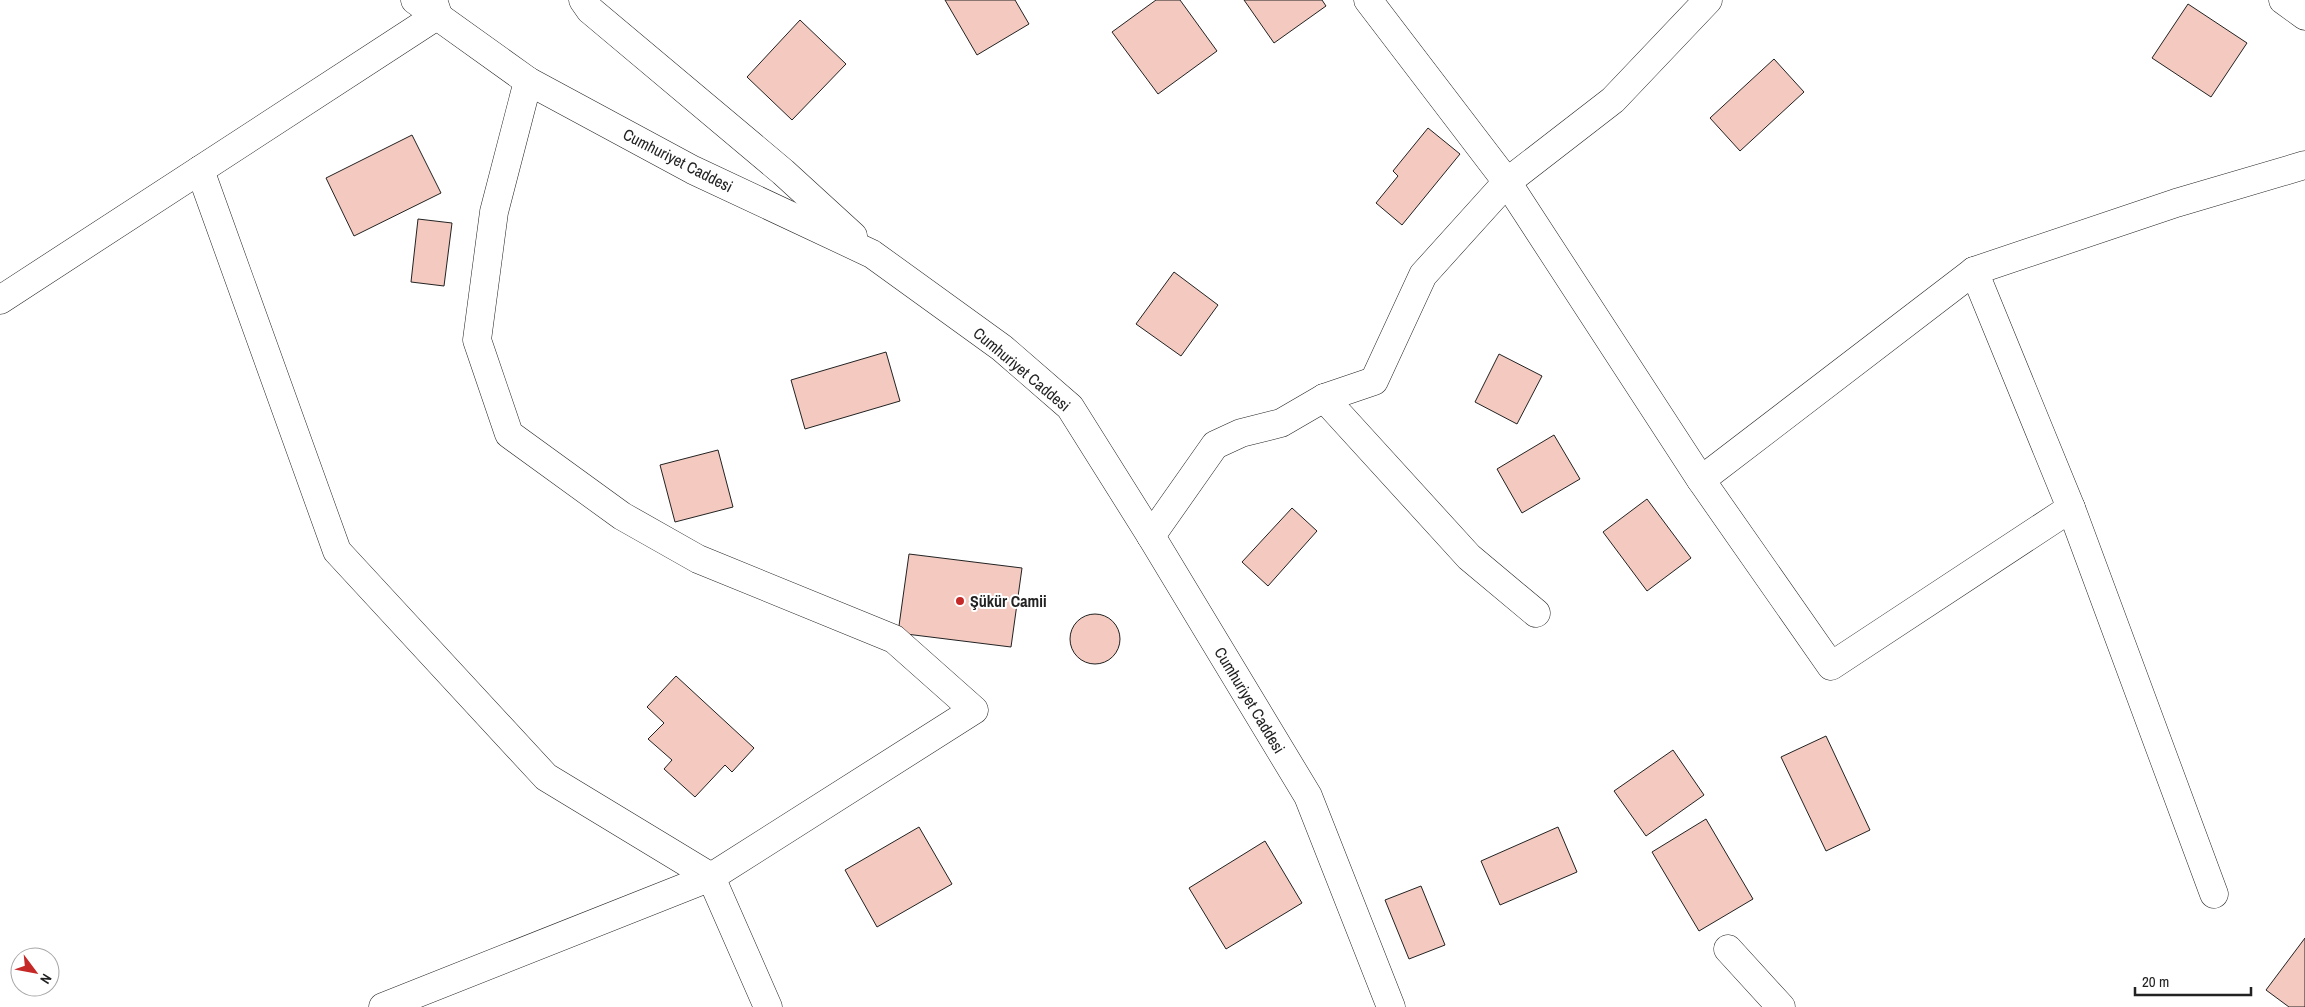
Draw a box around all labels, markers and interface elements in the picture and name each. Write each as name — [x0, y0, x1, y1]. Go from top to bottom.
street label: Cumhuriyet Caddesi — [619, 123, 737, 197]
street label: Cumhuriyet Caddesi — [969, 322, 1075, 416]
place label: Şükür Camii — [970, 590, 1047, 612]
marker: Şükür Camii — [954, 595, 966, 607]
street label: Cumhuriyet Caddesi — [1210, 643, 1290, 757]
north arrow — [10, 947, 60, 997]
scale bar — [2135, 964, 2251, 996]
text: N — [36, 971, 56, 987]
text: 20 m — [2142, 971, 2169, 992]

